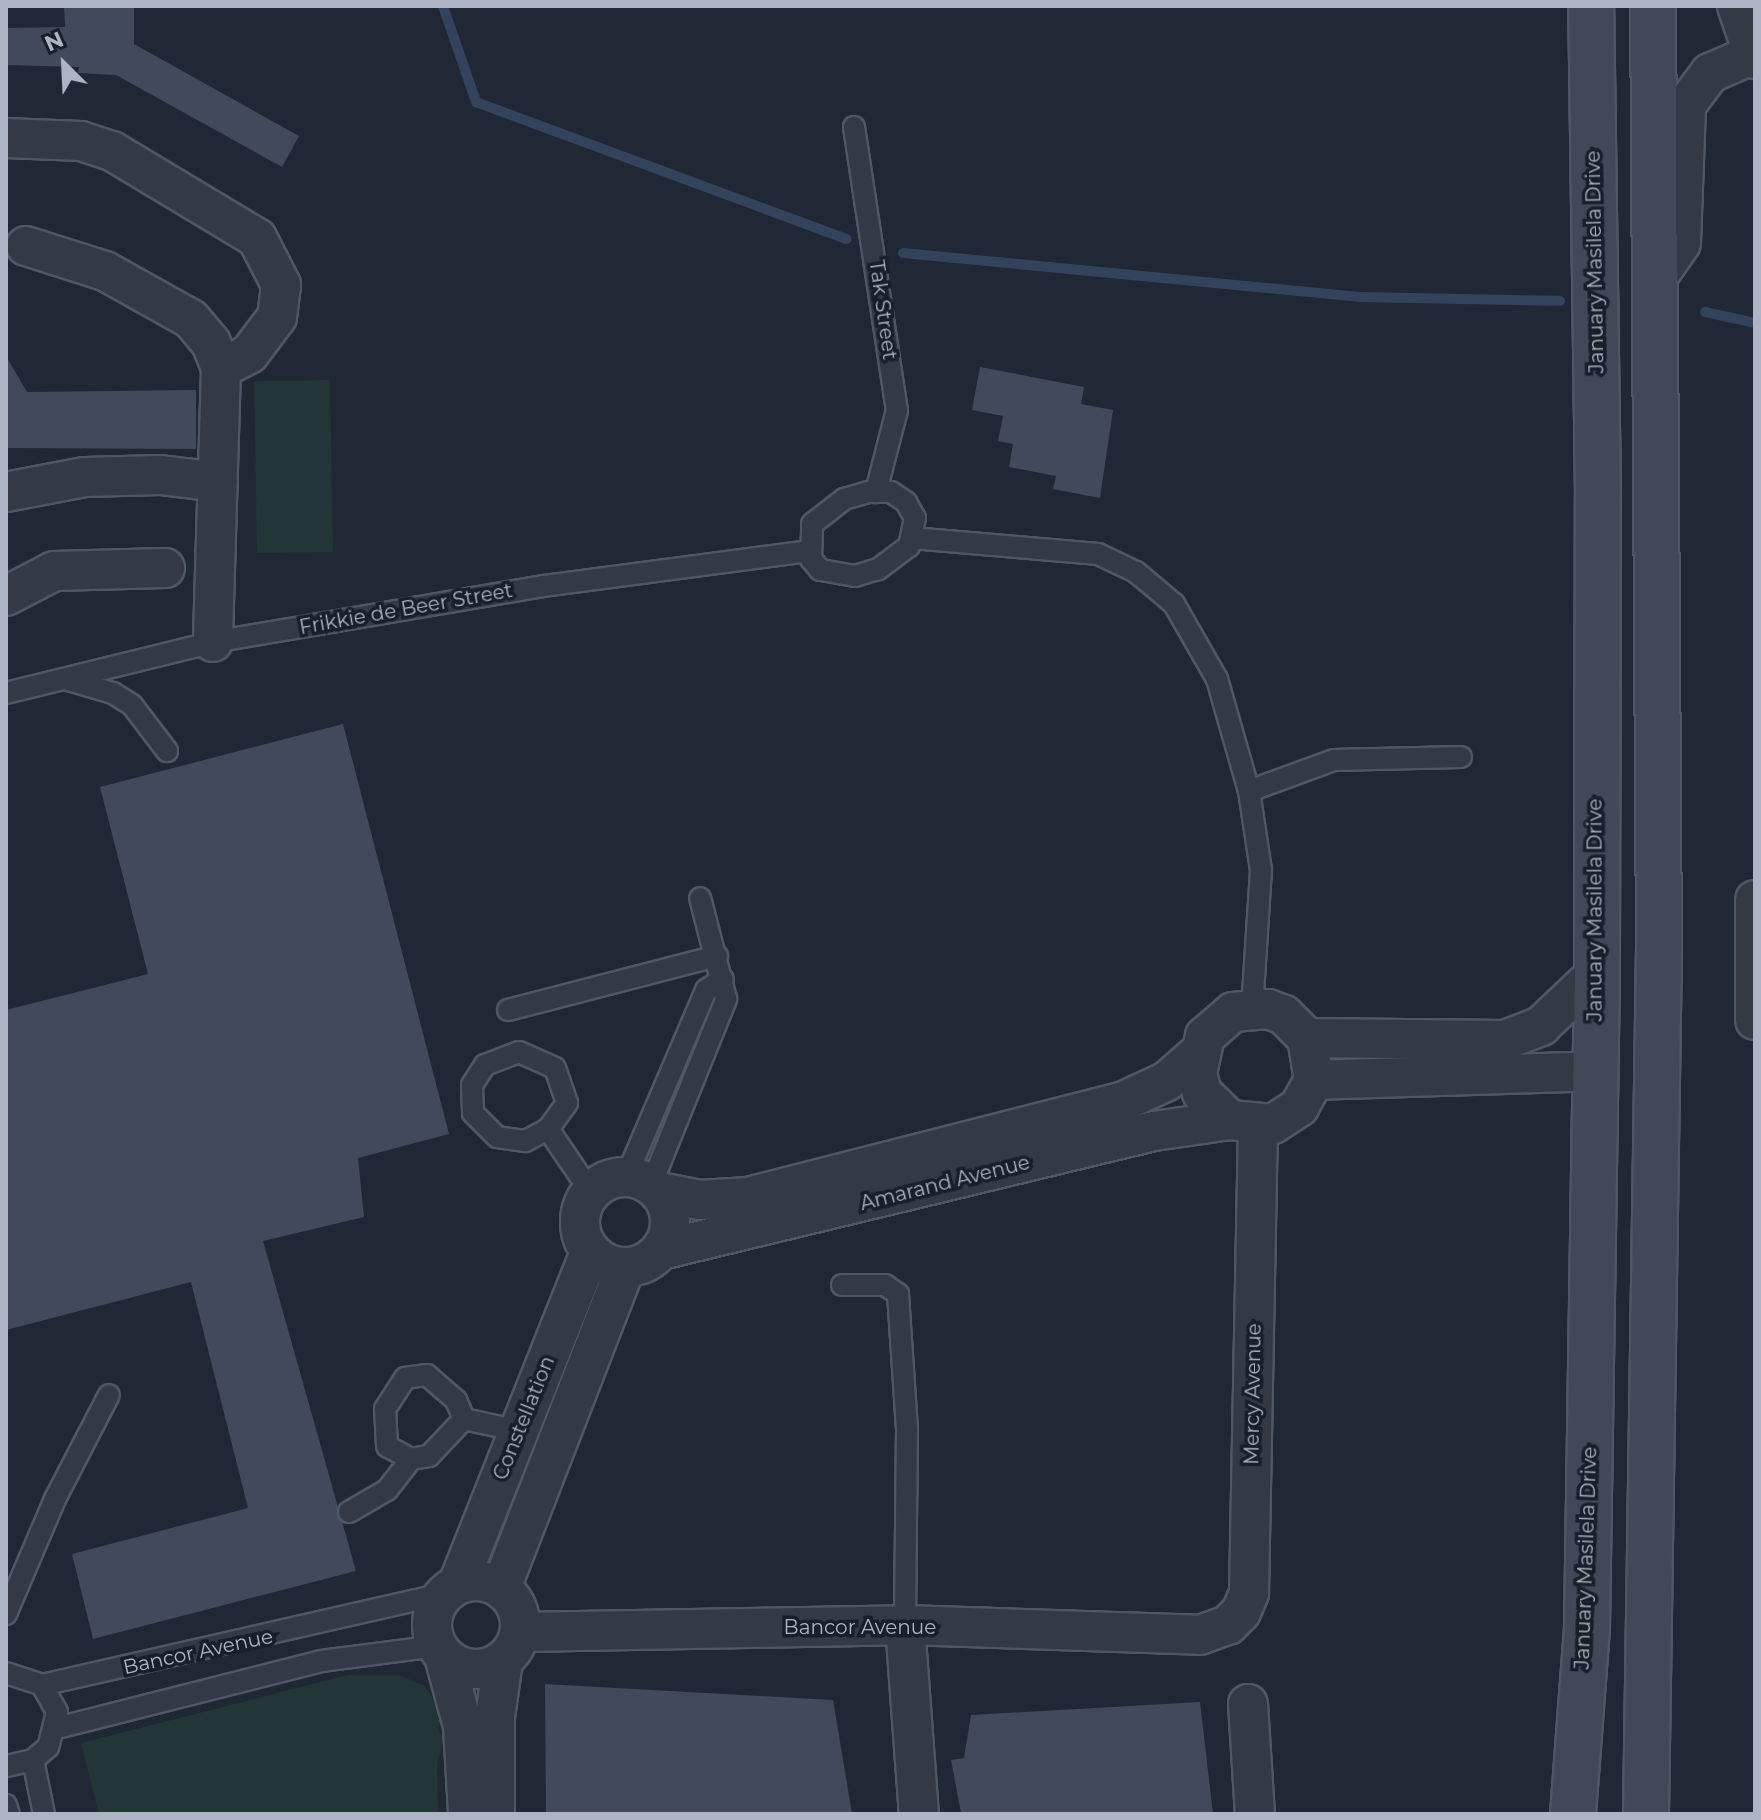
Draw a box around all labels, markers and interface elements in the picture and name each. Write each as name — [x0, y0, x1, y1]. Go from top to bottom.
north arrow — [24, 24, 104, 104]
text: N — [40, 26, 68, 58]
street label: January Masilela Drive — [1581, 150, 1609, 374]
street label: Tak Street — [864, 259, 902, 361]
street label: Frikkie de Beer Street — [297, 578, 515, 640]
street label: January Masilela Drive — [1583, 799, 1607, 1021]
street label: Amarand Avenue — [858, 1150, 1032, 1216]
street label: Mercy Avenue — [1240, 1323, 1266, 1465]
street label: Constellation — [488, 1353, 560, 1483]
street label: January Masilela Drive — [1570, 1446, 1602, 1670]
street label: Bancor Avenue — [784, 1615, 936, 1639]
street label: Bancor Avenue — [121, 1624, 275, 1680]

